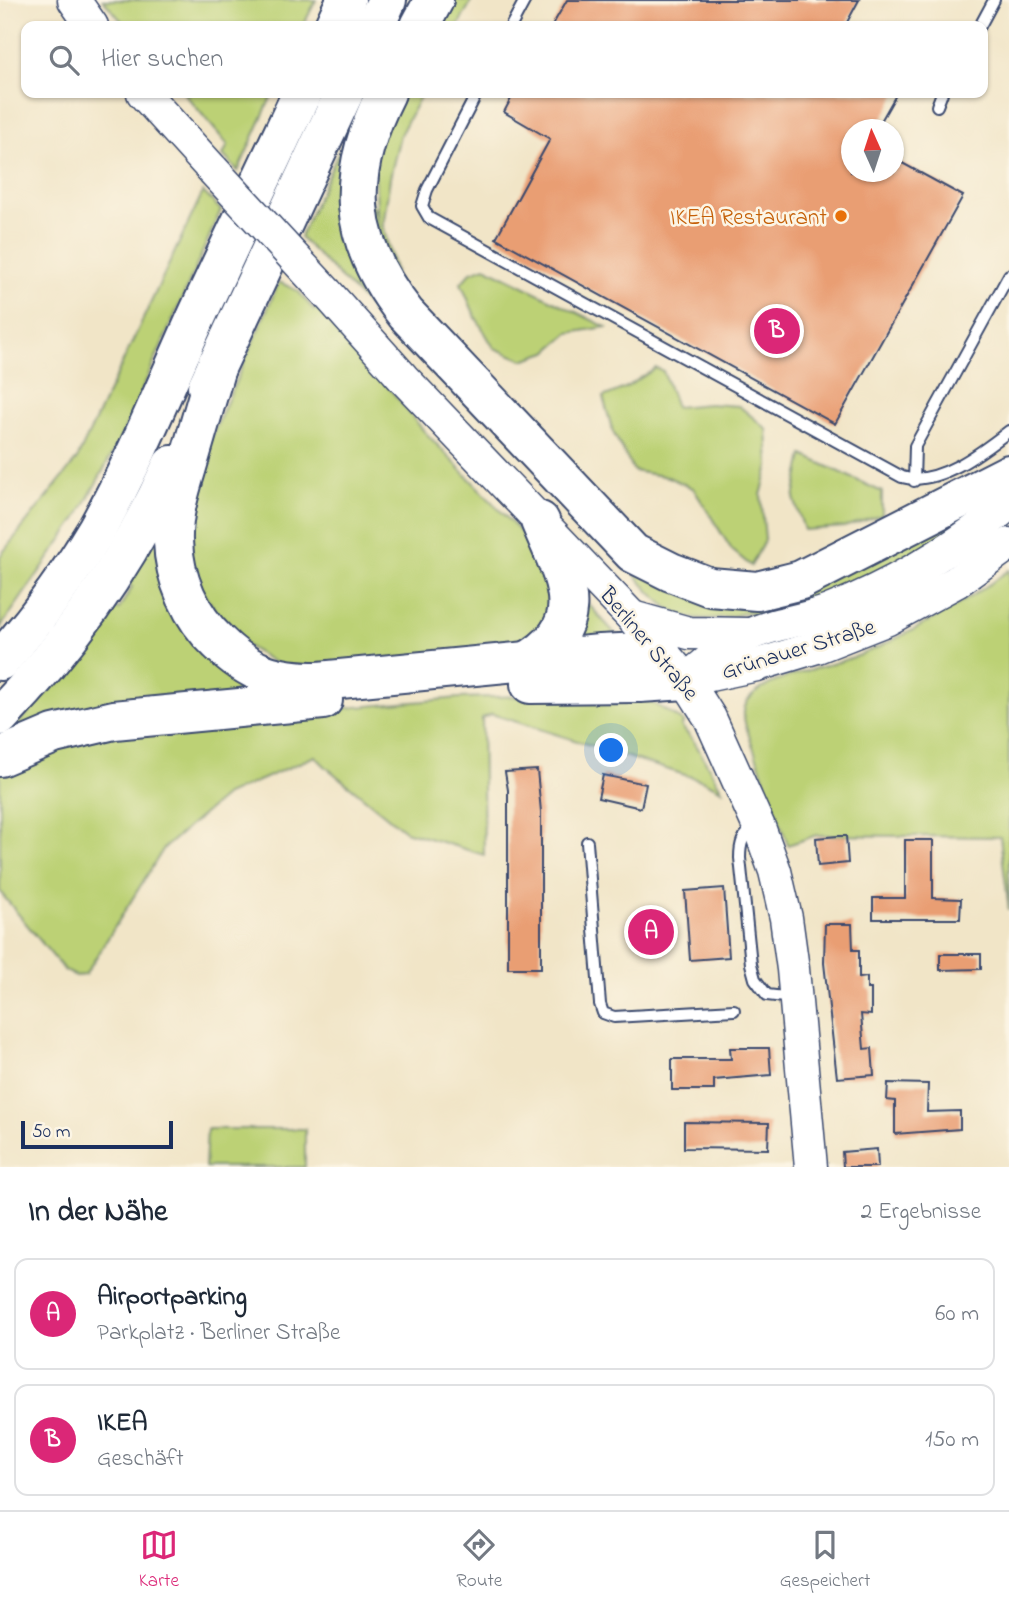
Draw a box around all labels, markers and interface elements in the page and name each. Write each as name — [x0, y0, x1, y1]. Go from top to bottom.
search box — [21, 21, 988, 98]
icon: search — [45, 41, 83, 79]
text: Hier suchen — [101, 41, 223, 79]
north arrow — [841, 119, 904, 182]
place label: IKEA Restaurant — [670, 202, 827, 235]
marker: IKEA Restaurant — [833, 208, 849, 224]
pin: B — [754, 305, 800, 357]
street label: Berliner Straße — [590, 580, 706, 709]
street label: Grünauer Straße — [718, 611, 880, 689]
your location — [594, 733, 628, 767]
pin: A — [628, 906, 674, 958]
scale bar — [21, 1118, 173, 1150]
text: 50 m — [32, 1119, 71, 1146]
text: In der Nähe — [28, 1191, 168, 1235]
text: 2 Ergebnisse — [861, 1196, 981, 1229]
text: Airportparking — [97, 1279, 247, 1317]
text: A — [46, 1298, 60, 1331]
text: 60 m — [935, 1298, 979, 1331]
text: Parkplatz · Berliner Straße — [97, 1317, 340, 1350]
text: IKEA — [97, 1405, 148, 1443]
text: B — [45, 1424, 61, 1457]
text: 150 m — [925, 1424, 979, 1457]
text: Geschäft — [97, 1443, 184, 1476]
tab: Karte — [139, 1526, 179, 1595]
tab: Route — [456, 1526, 502, 1595]
tab: Gespeichert — [780, 1526, 870, 1595]

